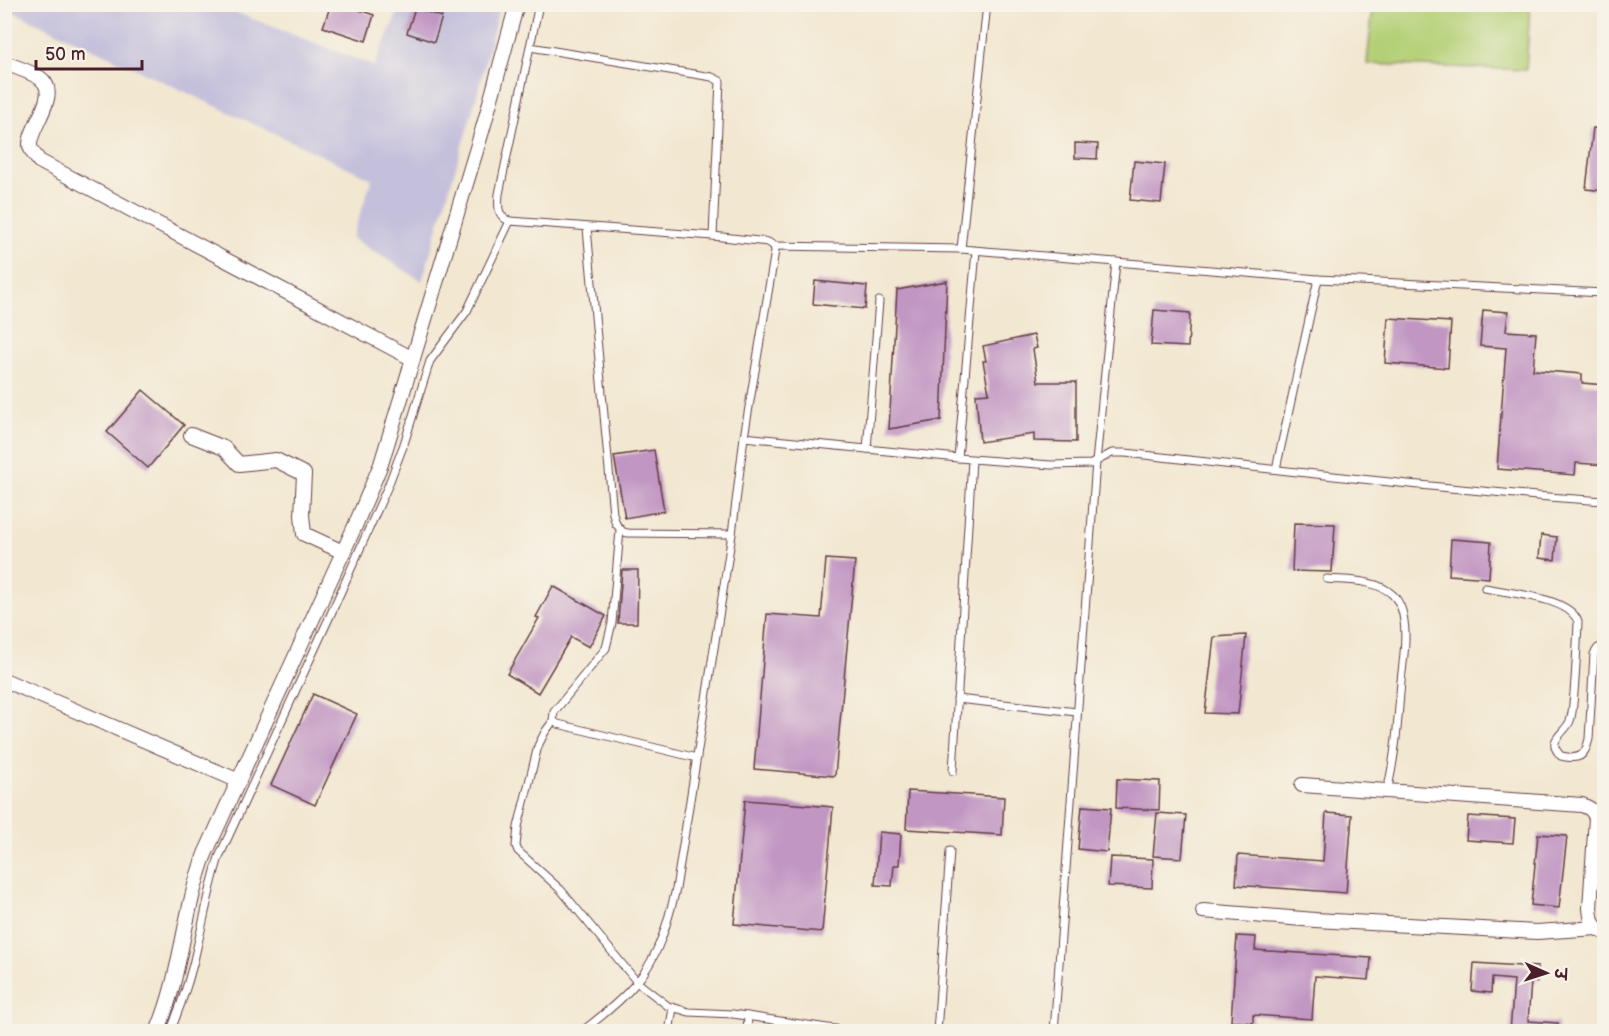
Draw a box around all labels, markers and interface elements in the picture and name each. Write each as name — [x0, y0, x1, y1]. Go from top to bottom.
scale bar — [36, 33, 142, 71]
text: 50 m — [45, 44, 86, 65]
north arrow — [1516, 943, 1576, 1003]
text: उ — [1550, 966, 1569, 981]

